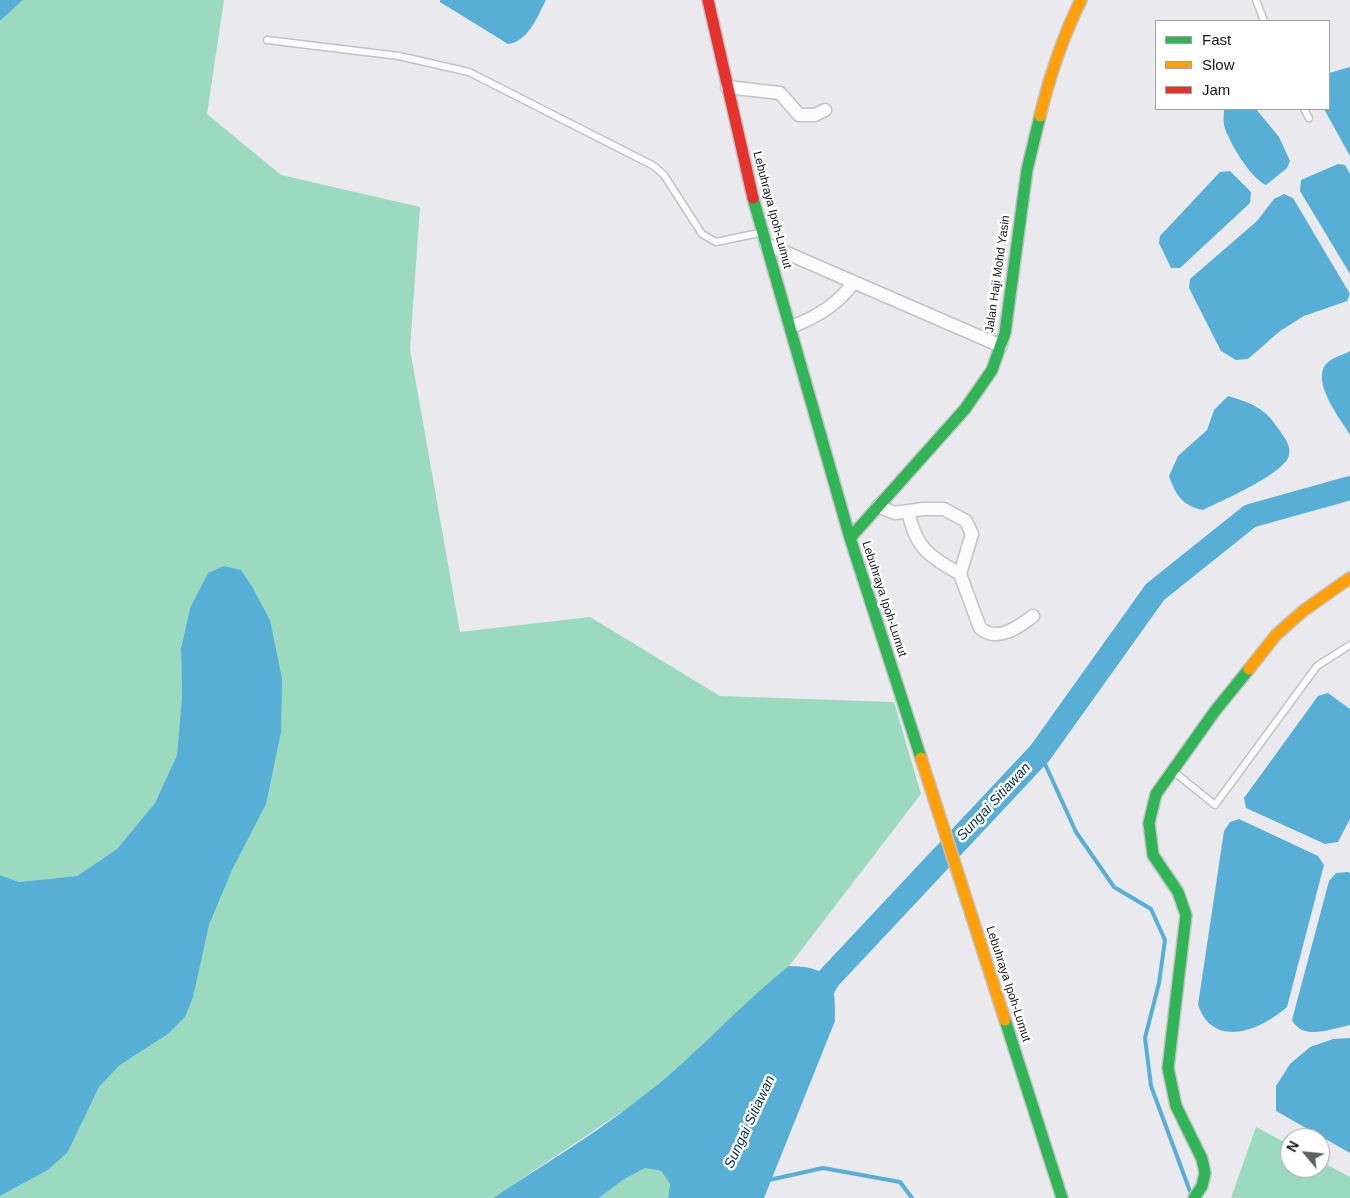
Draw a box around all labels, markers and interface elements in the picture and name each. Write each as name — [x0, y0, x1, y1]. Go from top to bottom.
legend — [1155, 20, 1330, 110]
text: Fast — [1202, 31, 1231, 48]
text: Slow — [1202, 56, 1235, 73]
text: Jam — [1202, 81, 1230, 98]
street label: Lebuhraya Ipoh-Lumut — [749, 150, 795, 270]
street label: Jalan Haji Mohd Yasin — [983, 214, 1013, 334]
street label: Lebuhraya Ipoh-Lumut — [858, 539, 910, 659]
water label: Sungai Sitiawan — [954, 760, 1034, 844]
street label: Lebuhraya Ipoh-Lumut — [982, 924, 1034, 1044]
water label: Sungai Sitiawan — [721, 1073, 779, 1171]
north arrow — [1280, 1128, 1330, 1178]
text: N — [1283, 1138, 1302, 1155]

